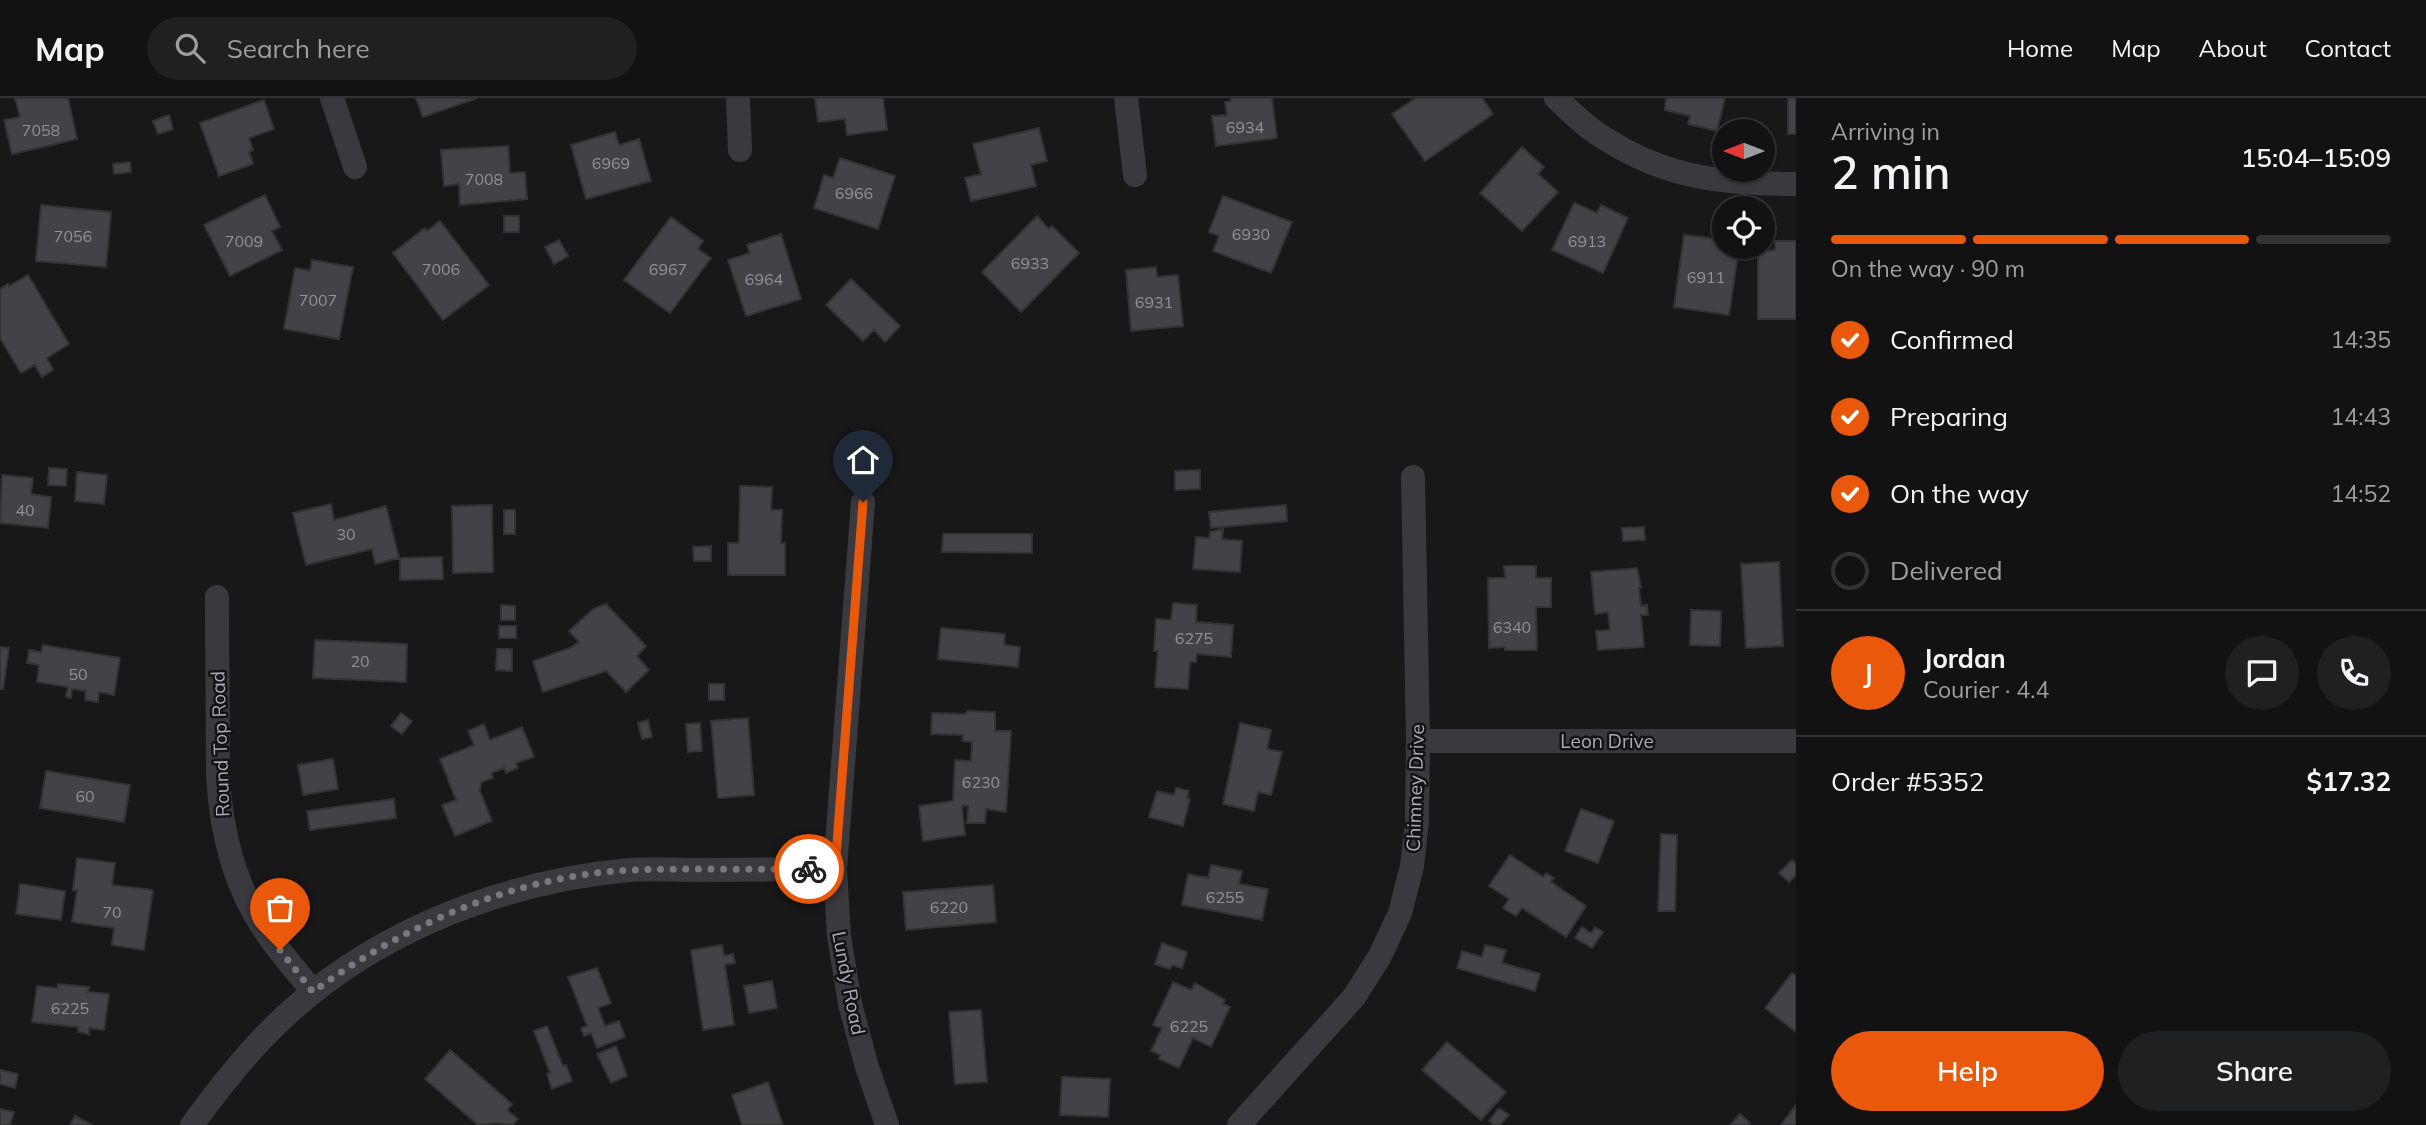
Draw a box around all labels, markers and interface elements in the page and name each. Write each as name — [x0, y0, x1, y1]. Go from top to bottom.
search box — [147, 17, 637, 80]
text: Map — [35, 28, 105, 69]
icon: search — [171, 29, 209, 67]
text: Search here — [227, 32, 370, 65]
text: Home — [2007, 33, 2073, 63]
text: Map — [2111, 33, 2161, 63]
text: About — [2199, 33, 2267, 63]
text: Contact — [2305, 33, 2391, 63]
house number: 6934 — [1226, 117, 1265, 137]
text: Arriving in — [1831, 117, 1940, 146]
north arrow — [1712, 119, 1774, 182]
map controls — [1712, 119, 1775, 259]
house number: 7058 — [22, 120, 60, 140]
text: 15:04–15:09 — [2241, 141, 2391, 174]
text: 2 min — [1831, 143, 1950, 201]
house number: 6969 — [592, 153, 630, 173]
house number: 7008 — [465, 169, 503, 189]
house number: 6966 — [835, 183, 873, 203]
button: locate — [1712, 196, 1775, 259]
house number: 6930 — [1232, 224, 1270, 244]
house number: 7056 — [54, 226, 92, 246]
house number: 7009 — [225, 231, 263, 251]
house number: 6913 — [1568, 231, 1606, 251]
house number: 6933 — [1011, 253, 1049, 273]
text: On the way · 90 m — [1831, 254, 2025, 283]
house number: 7006 — [422, 259, 460, 279]
house number: 6967 — [649, 259, 687, 279]
house number: 6911 — [1687, 267, 1725, 287]
house number: 6964 — [745, 269, 784, 289]
house number: 7007 — [299, 290, 337, 310]
house number: 6931 — [1135, 292, 1173, 312]
icon: check — [1831, 321, 1869, 359]
text: Confirmed — [1890, 323, 2014, 356]
text: 14:35 — [2331, 325, 2391, 354]
icon: check — [1831, 398, 1869, 436]
text: Preparing — [1890, 400, 2008, 433]
text: 14:43 — [2331, 402, 2391, 431]
pin — [833, 430, 893, 502]
icon: home — [844, 441, 882, 479]
icon: check — [1831, 475, 1869, 513]
text: On the way — [1890, 477, 2029, 510]
text: 14:52 — [2331, 479, 2391, 508]
house number: 40 — [15, 500, 35, 520]
house number: 30 — [336, 524, 356, 544]
text: Delivered — [1890, 554, 2003, 587]
house number: 6340 — [1493, 617, 1531, 637]
house number: 6275 — [1175, 628, 1213, 648]
button: chat — [2225, 636, 2299, 710]
button: phone — [2317, 636, 2391, 710]
text: Jordan — [1923, 642, 2006, 675]
house number: 20 — [350, 651, 370, 671]
text: J — [1863, 657, 1873, 690]
house number: 50 — [68, 664, 88, 684]
street label: Round Top Road — [205, 671, 235, 817]
text: Courier · 4.4 — [1923, 675, 2049, 704]
street label: Chimney Drive — [1401, 724, 1429, 852]
street label: Leon Drive — [1560, 729, 1654, 753]
text: Order #5352 — [1831, 765, 1984, 798]
text: $17.32 — [2307, 765, 2391, 798]
house number: 6230 — [962, 772, 1000, 792]
house number: 60 — [75, 786, 95, 806]
courier — [774, 834, 844, 904]
icon: bike — [790, 850, 828, 888]
pin — [250, 878, 310, 950]
house number: 6255 — [1206, 887, 1244, 907]
icon: bag — [261, 889, 299, 927]
house number: 6220 — [930, 897, 968, 917]
house number: 70 — [102, 902, 122, 922]
street label: Lundy Road — [827, 929, 871, 1037]
house number: 6225 — [51, 998, 89, 1018]
house number: 6225 — [1170, 1016, 1208, 1036]
button: Help — [1831, 1031, 2104, 1111]
button: Share — [2118, 1031, 2391, 1111]

